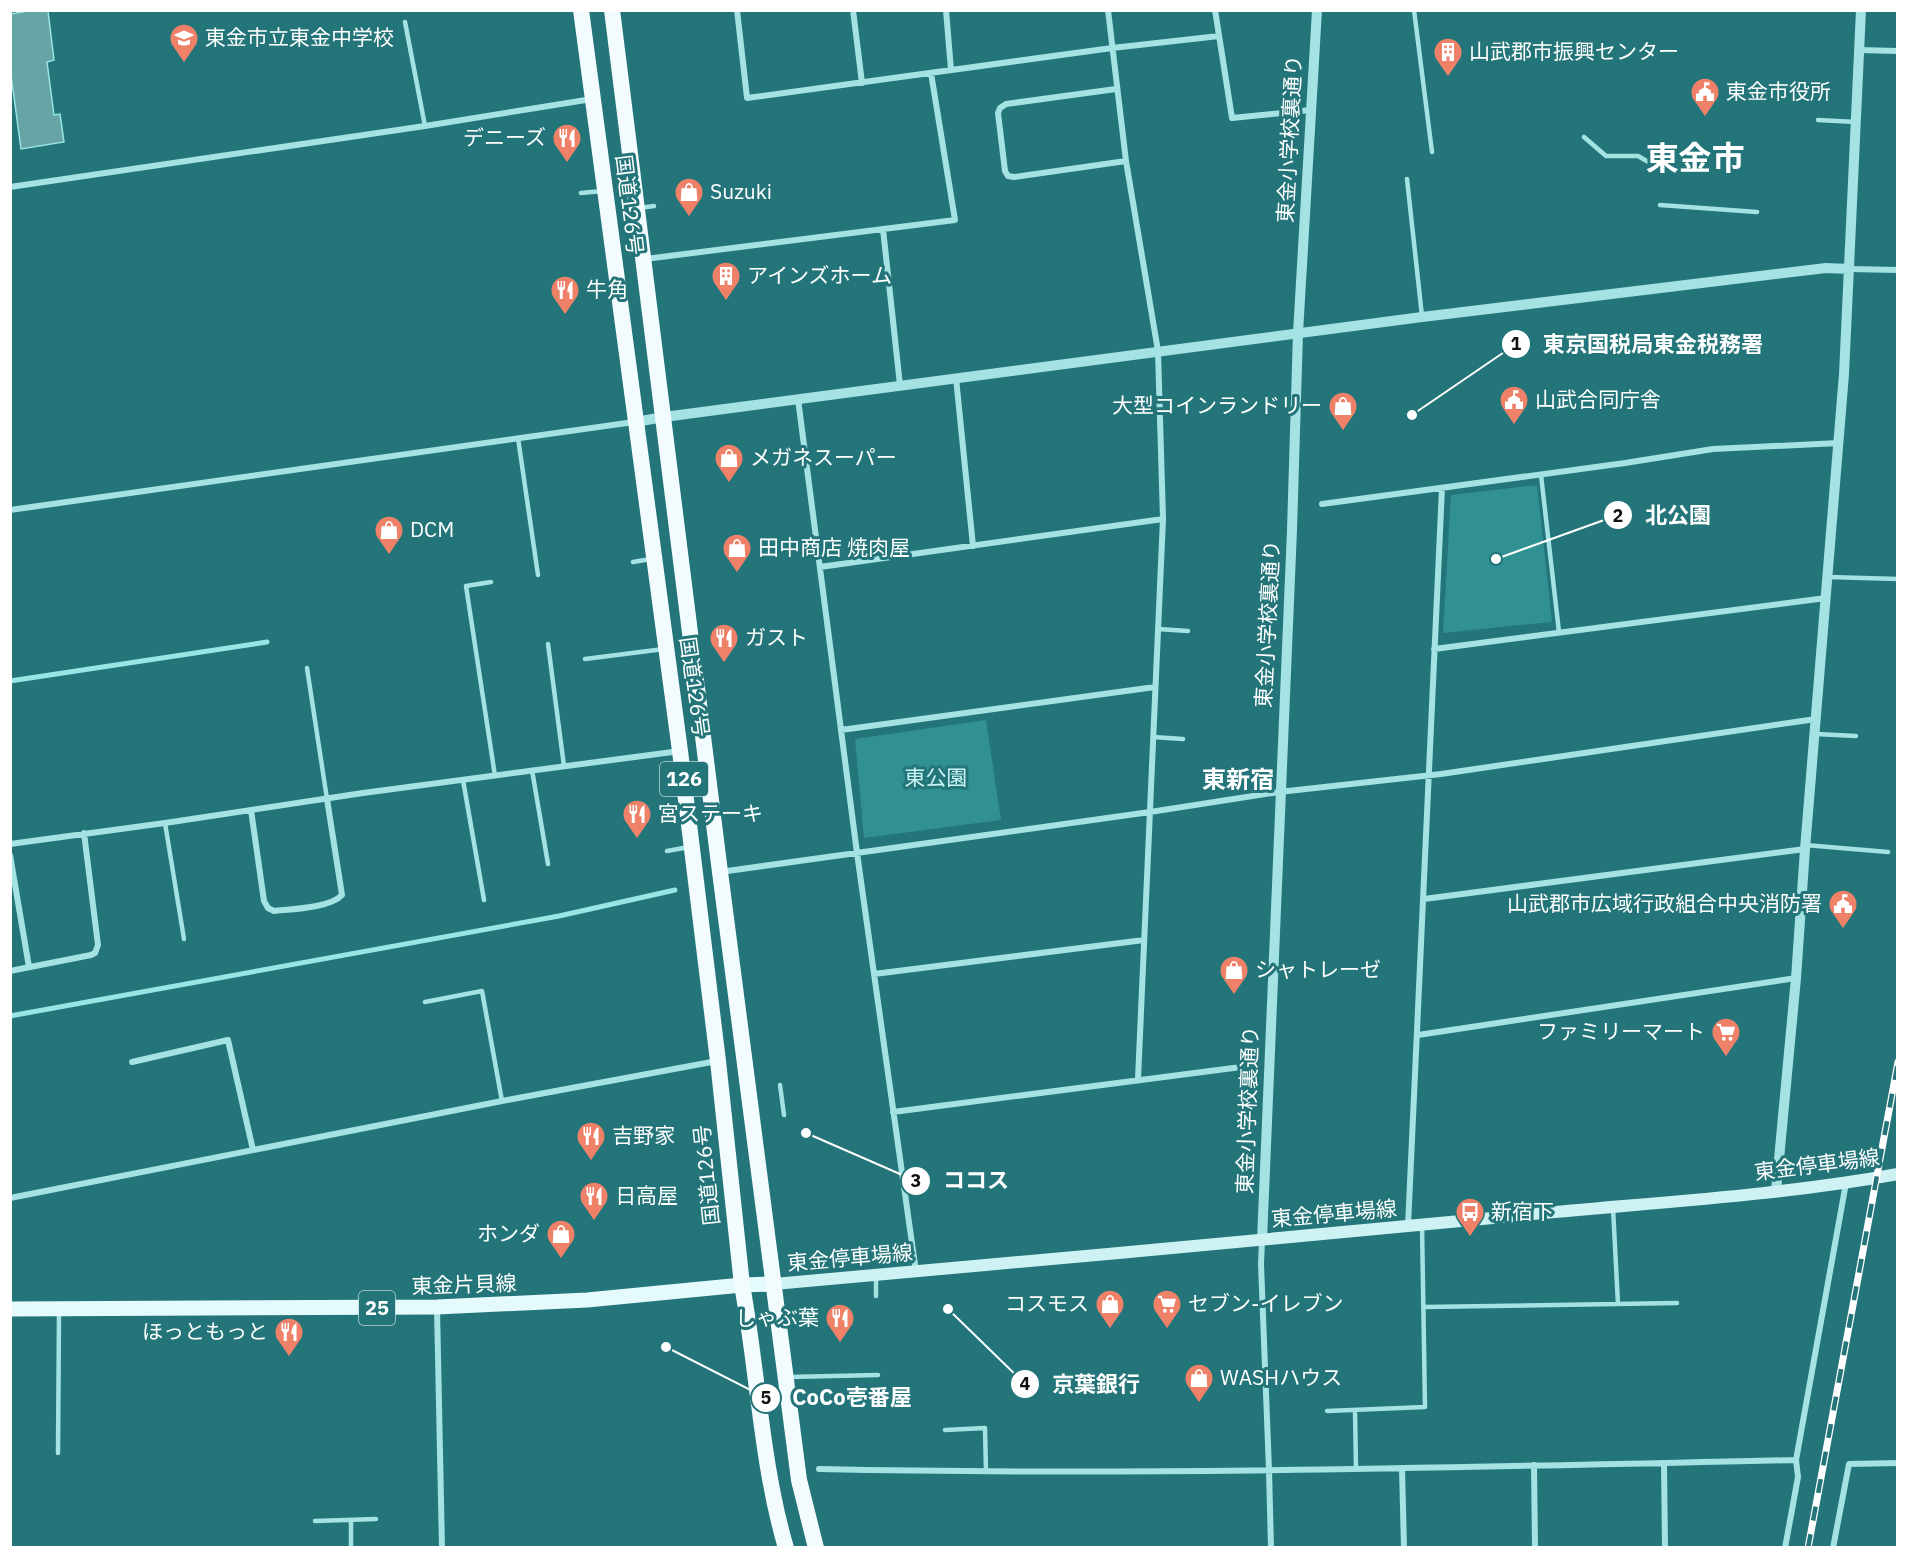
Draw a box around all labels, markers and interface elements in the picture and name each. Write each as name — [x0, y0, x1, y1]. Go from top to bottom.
school or university icon: 東金市立東金中学校 — [168, 22, 200, 64]
place label: 東金市立東金中学校 — [205, 23, 394, 51]
building icon: 山武郡市振興センター — [1432, 36, 1464, 78]
place label: 山武郡市振興センター — [1469, 37, 1679, 65]
street label: 東金小学校裏通り — [1271, 54, 1307, 224]
public building icon: 東金市役所 — [1689, 76, 1721, 118]
place label: 東金市役所 — [1726, 77, 1831, 105]
restaurant icon: デニーズ — [551, 122, 583, 164]
place label: デニーズ — [463, 123, 546, 151]
district label: 東金市 — [1646, 136, 1745, 179]
street label: 国道126号 — [610, 153, 650, 257]
shop icon: Suzuki — [673, 176, 705, 218]
place label: Suzuki — [710, 177, 772, 205]
building icon: アインズホーム — [710, 260, 742, 302]
place label: アインズホーム — [747, 261, 892, 289]
restaurant icon: 牛角 — [549, 274, 581, 316]
place label: 牛角 — [586, 275, 628, 303]
callout: 東京国税局東金税務署 — [1501, 324, 1775, 364]
text: 東京国税局東金税務署 — [1543, 329, 1763, 358]
text: 1 — [1511, 332, 1522, 355]
public building icon: 山武合同庁舎 — [1498, 384, 1530, 426]
place label: 山武合同庁舎 — [1535, 385, 1661, 413]
shop icon: 大型コインランドリー — [1327, 390, 1359, 432]
place label: 大型コインランドリー — [1112, 391, 1322, 419]
shop icon: メガネスーパー — [713, 442, 745, 484]
place label: メガネスーパー — [750, 443, 897, 471]
callout: 北公園 — [1603, 495, 1723, 535]
text: 北公園 — [1645, 500, 1711, 529]
text: 2 — [1613, 504, 1623, 527]
shop icon: DCM — [373, 514, 405, 556]
place label: DCM — [410, 515, 454, 543]
shop icon: 田中商店 焼肉屋 — [721, 532, 753, 574]
place label: 田中商店 焼肉屋 — [758, 533, 910, 561]
street label: 東金小学校裏通り — [1249, 539, 1285, 709]
restaurant icon: ガスト — [708, 622, 740, 664]
place label: ガスト — [745, 623, 808, 651]
street label: 国道126号 — [674, 635, 716, 739]
road number: 126 — [660, 762, 708, 796]
park label: 東公園 — [905, 763, 968, 791]
district label: 東新宿 — [1202, 763, 1274, 795]
restaurant icon: 宮ステーキ — [621, 798, 653, 840]
place label: 宮ステーキ — [658, 799, 763, 827]
public building icon: 山武郡市広域行政組合中央消防署 — [1827, 888, 1859, 930]
place label: 山武郡市広域行政組合中央消防署 — [1507, 889, 1822, 917]
shop icon: シャトレーゼ — [1218, 954, 1250, 996]
place label: シャトレーゼ — [1255, 955, 1381, 983]
supermarket icon: ファミリーマート — [1710, 1016, 1742, 1058]
place label: ファミリーマート — [1537, 1017, 1705, 1045]
street label: 東金小学校裏通り — [1230, 1026, 1264, 1194]
restaurant icon: 吉野家 — [575, 1120, 607, 1162]
place label: 吉野家 — [612, 1121, 675, 1149]
street label: 国道126号 — [687, 1124, 725, 1227]
street label: 東金停車場線 — [1753, 1142, 1881, 1186]
callout: ココス — [901, 1161, 1021, 1201]
text: ココス — [943, 1165, 1009, 1194]
text: 3 — [911, 1169, 921, 1192]
restaurant icon: 日高屋 — [578, 1180, 610, 1222]
place label: 日高屋 — [615, 1181, 678, 1209]
street label: 東金停車場線 — [1270, 1194, 1398, 1232]
bus stop icon: 新宿下 — [1454, 1196, 1486, 1238]
place label: 新宿下 — [1491, 1197, 1554, 1225]
shop icon: ホンダ — [545, 1218, 577, 1260]
place label: ホンダ — [477, 1219, 540, 1247]
street label: 東金停車場線 — [786, 1238, 914, 1276]
street label: 東金片貝線 — [411, 1268, 517, 1300]
shop icon: コスモス — [1094, 1288, 1126, 1330]
supermarket icon: セブン-イレブン — [1151, 1288, 1183, 1330]
place label: コスモス — [1005, 1289, 1089, 1317]
place label: セブン-イレブン — [1188, 1289, 1343, 1317]
road number: 25 — [359, 1291, 395, 1325]
restaurant icon: しゃぶ葉 — [824, 1302, 856, 1344]
place label: しゃぶ葉 — [735, 1303, 819, 1331]
restaurant icon: ほっともっと — [273, 1316, 305, 1358]
place label: ほっともっと — [142, 1317, 268, 1345]
shop icon: WASHハウス — [1183, 1362, 1215, 1404]
place label: WASHハウス — [1220, 1363, 1342, 1391]
callout: 京葉銀行 — [1010, 1364, 1152, 1404]
text: 京葉銀行 — [1052, 1369, 1140, 1398]
text: 4 — [1020, 1372, 1031, 1395]
callout: CoCo壱番屋 — [751, 1378, 924, 1418]
text: CoCo壱番屋 — [792, 1382, 912, 1411]
text: 5 — [761, 1386, 772, 1409]

